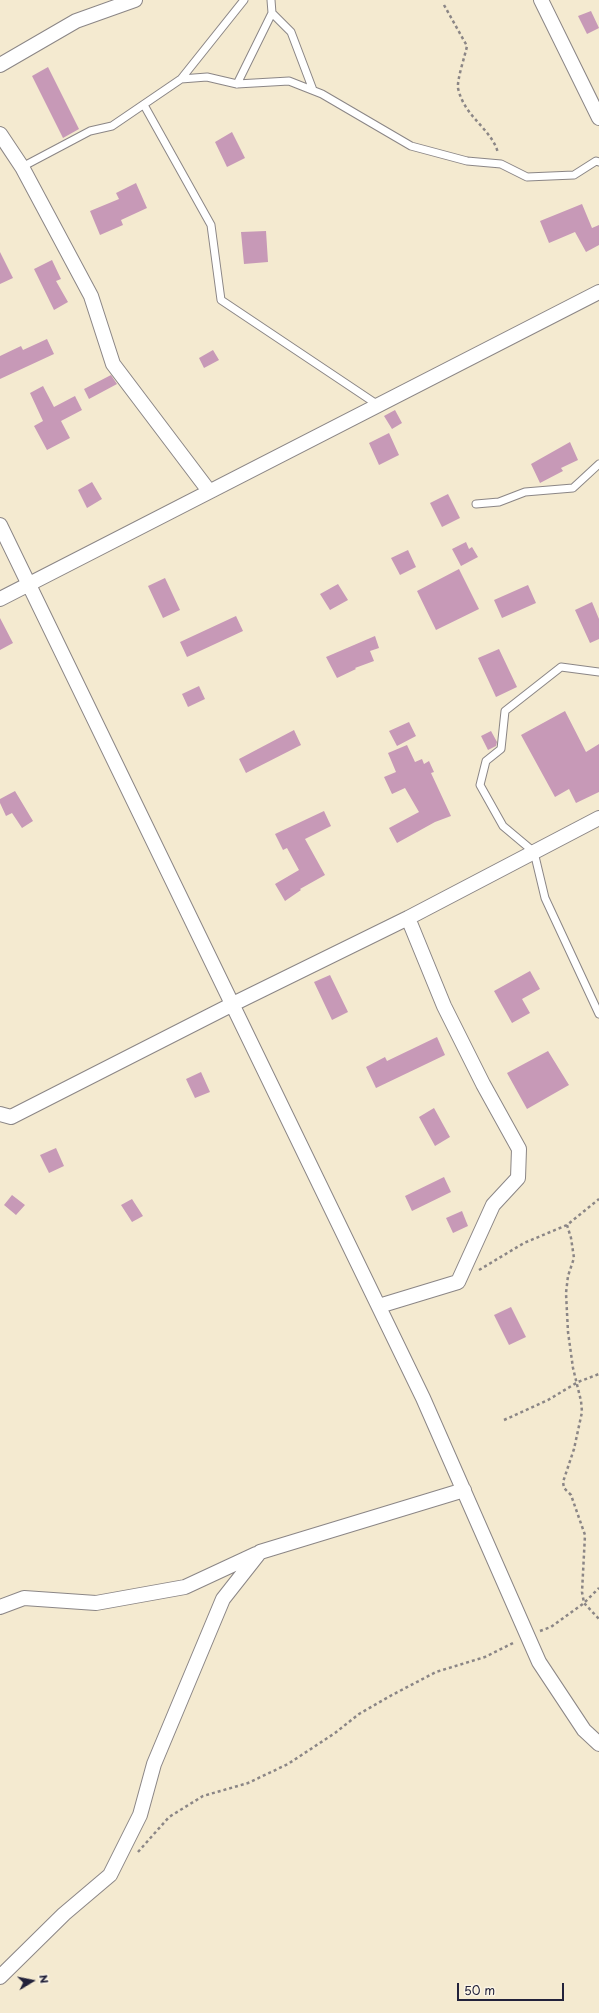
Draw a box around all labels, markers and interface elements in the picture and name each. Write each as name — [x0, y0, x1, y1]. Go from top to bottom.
north arrow — [12, 1961, 52, 2001]
text: N — [35, 1973, 53, 1985]
scale bar — [459, 1975, 566, 2001]
text: 50 m — [464, 1981, 495, 1999]

